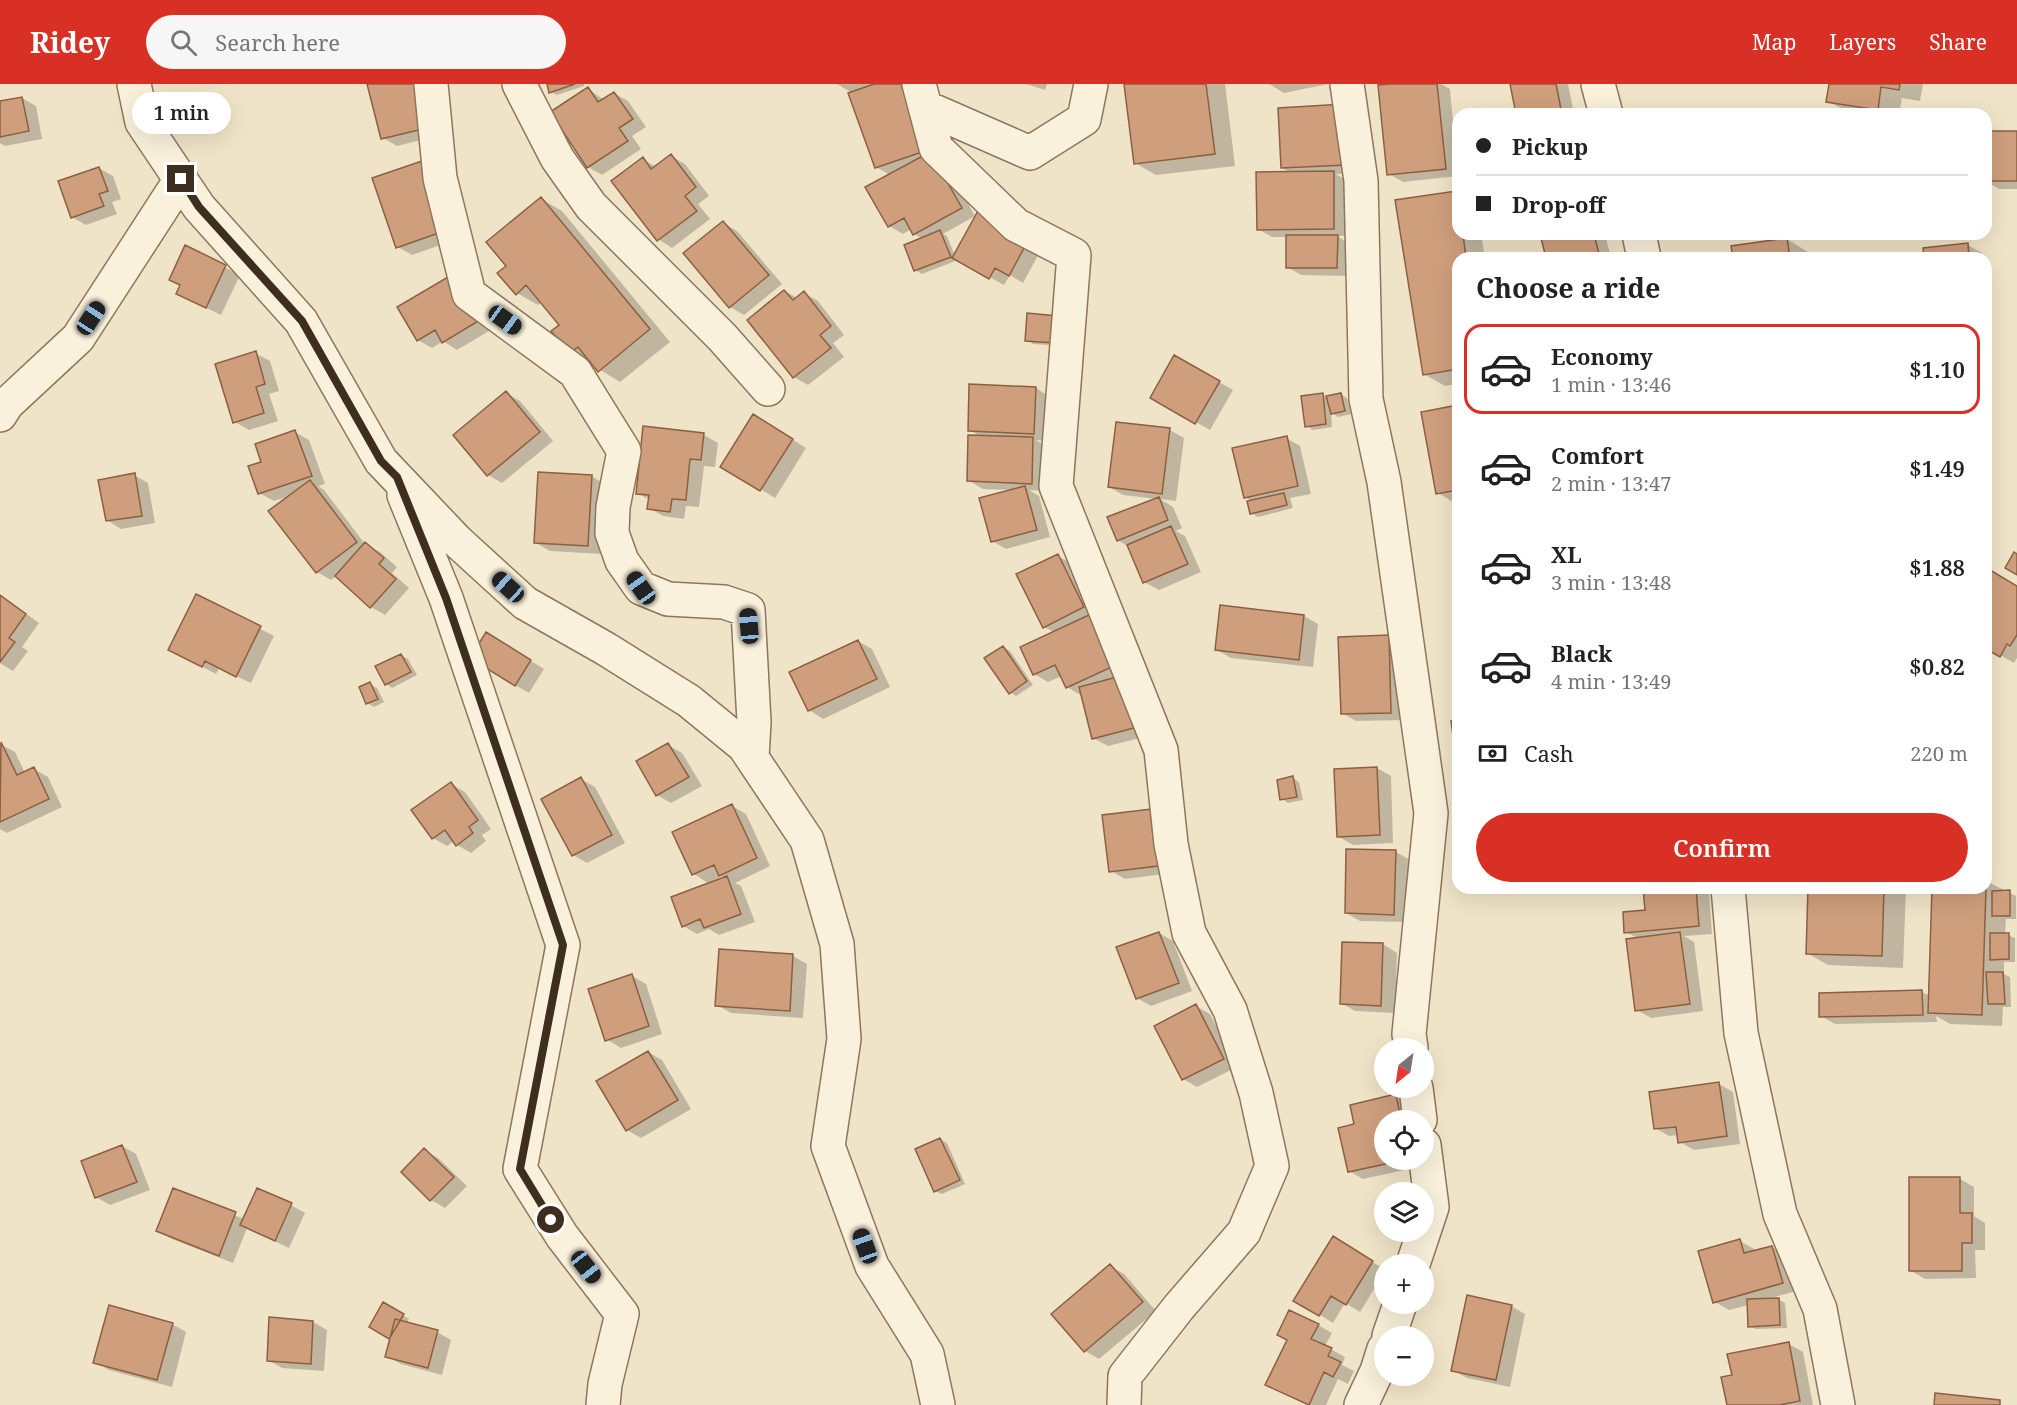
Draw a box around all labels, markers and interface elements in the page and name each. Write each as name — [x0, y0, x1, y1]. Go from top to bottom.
search box — [146, 15, 566, 69]
text: Ridey — [30, 23, 110, 61]
icon: search — [167, 26, 200, 59]
text: Search here — [215, 27, 340, 57]
text: Map — [1752, 28, 1796, 56]
text: Layers — [1829, 28, 1896, 56]
text: Share — [1929, 28, 1987, 56]
callout: 1 min — [132, 92, 231, 134]
text: 1 min — [154, 99, 209, 126]
text: Pickup — [1512, 131, 1588, 161]
route end — [167, 165, 194, 192]
text: Drop-off — [1512, 189, 1605, 219]
text: Choose a ride — [1476, 269, 1661, 306]
car — [74, 298, 108, 338]
car — [485, 302, 525, 338]
text: Economy — [1551, 341, 1653, 371]
icon: car — [1479, 342, 1533, 396]
text: $1.10 — [1909, 354, 1965, 384]
text: 1 min · 13:46 — [1551, 371, 1671, 398]
text: Comfort — [1551, 440, 1644, 470]
icon: car — [1479, 441, 1533, 495]
text: $1.49 — [1909, 453, 1965, 483]
text: 2 min · 13:47 — [1551, 470, 1671, 497]
text: XL — [1551, 539, 1582, 569]
icon: car — [1479, 540, 1533, 594]
text: $1.88 — [1909, 552, 1965, 582]
car — [489, 568, 527, 606]
car — [623, 568, 659, 608]
text: 3 min · 13:48 — [1551, 569, 1671, 596]
car — [738, 607, 760, 645]
text: Black — [1551, 638, 1612, 668]
icon: car — [1479, 639, 1533, 693]
text: $0.82 — [1909, 651, 1965, 681]
text: 4 min · 13:49 — [1551, 668, 1671, 695]
icon: cash — [1476, 737, 1509, 770]
text: Cash — [1524, 738, 1574, 768]
text: 220 m — [1910, 740, 1968, 767]
button: Confirm — [1476, 813, 1968, 882]
north arrow — [1374, 1038, 1434, 1098]
map controls — [1374, 1038, 1434, 1386]
button: locate — [1374, 1110, 1434, 1170]
button: layers — [1374, 1182, 1434, 1242]
route start — [537, 1206, 564, 1233]
car — [850, 1226, 880, 1266]
car — [568, 1247, 604, 1287]
button: + — [1374, 1254, 1434, 1314]
button: − — [1374, 1326, 1434, 1386]

